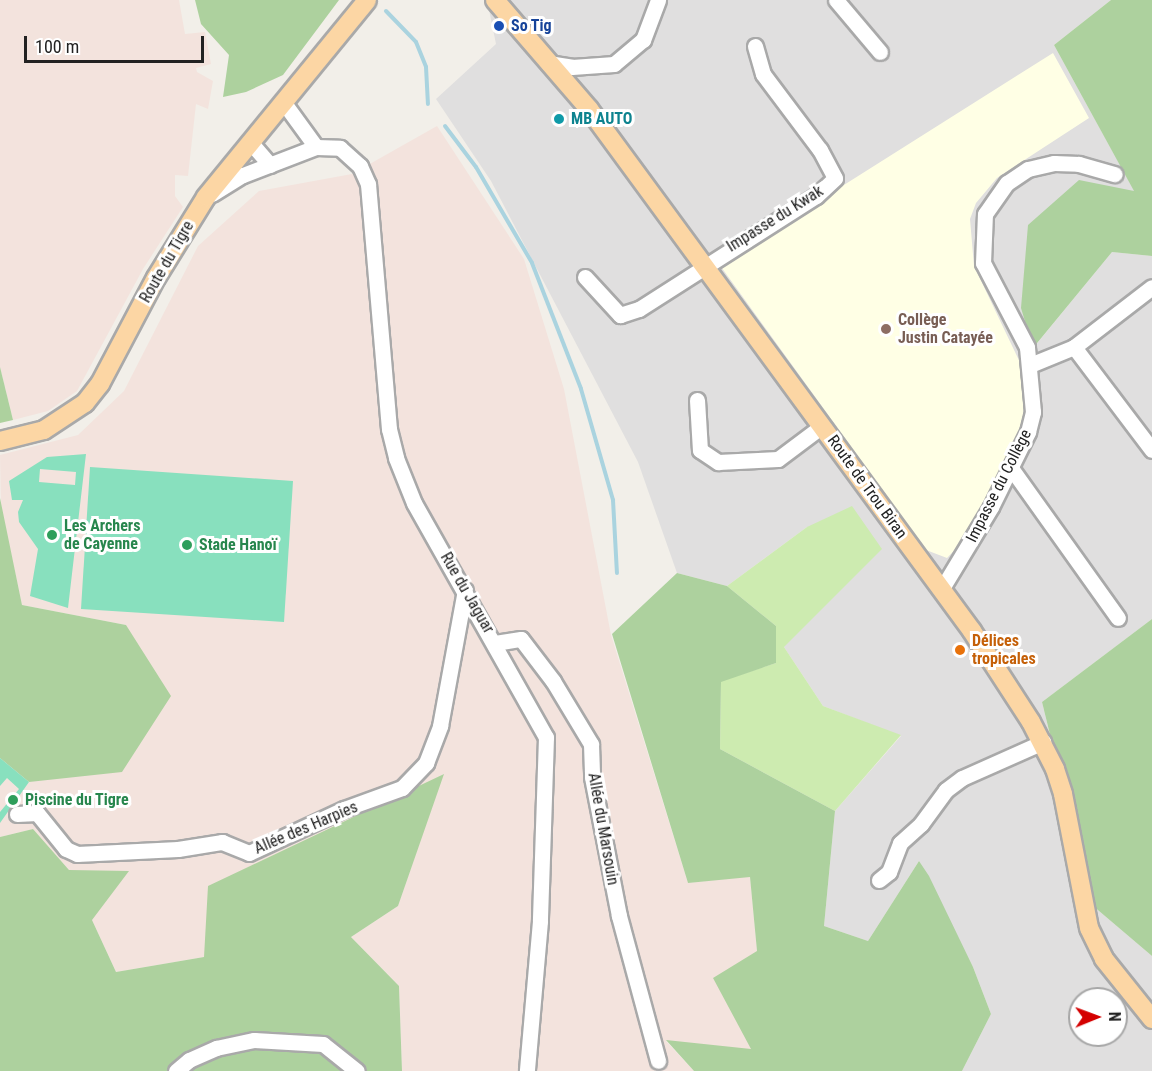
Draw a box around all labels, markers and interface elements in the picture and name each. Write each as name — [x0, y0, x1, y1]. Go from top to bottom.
place label: So Tig — [511, 16, 552, 36]
marker: So Tig — [492, 19, 506, 33]
scale bar — [27, 24, 207, 62]
text: 100 m — [35, 36, 79, 57]
place label: MB AUTO — [571, 109, 632, 129]
marker: MB AUTO — [552, 112, 566, 126]
street label: Impasse du Kwak — [723, 182, 827, 256]
street label: Route du Tigre — [136, 218, 198, 306]
place label: Collège Justin Catayée — [898, 310, 993, 348]
marker: Collège Justin Catayée — [879, 322, 893, 336]
street label: Impasse du Collège — [962, 426, 1036, 546]
street label: Route de Trou Biran — [823, 431, 911, 543]
place label: Les Archers de Cayenne — [64, 516, 140, 554]
marker: Les Archers de Cayenne — [45, 528, 59, 542]
place label: Stade Hanoï — [199, 535, 277, 555]
marker: Stade Hanoï — [180, 538, 194, 552]
street label: Rue du Jaguar — [436, 549, 498, 637]
place label: Délices tropicales — [972, 631, 1036, 669]
marker: Délices tropicales — [953, 643, 967, 657]
street label: Allée du Marsouin — [584, 771, 622, 887]
place label: Piscine du Tigre — [25, 790, 129, 810]
marker: Piscine du Tigre — [6, 793, 20, 807]
street label: Allée des Harpies — [251, 798, 361, 858]
north arrow — [1068, 987, 1128, 1047]
text: N — [1105, 1012, 1124, 1022]

